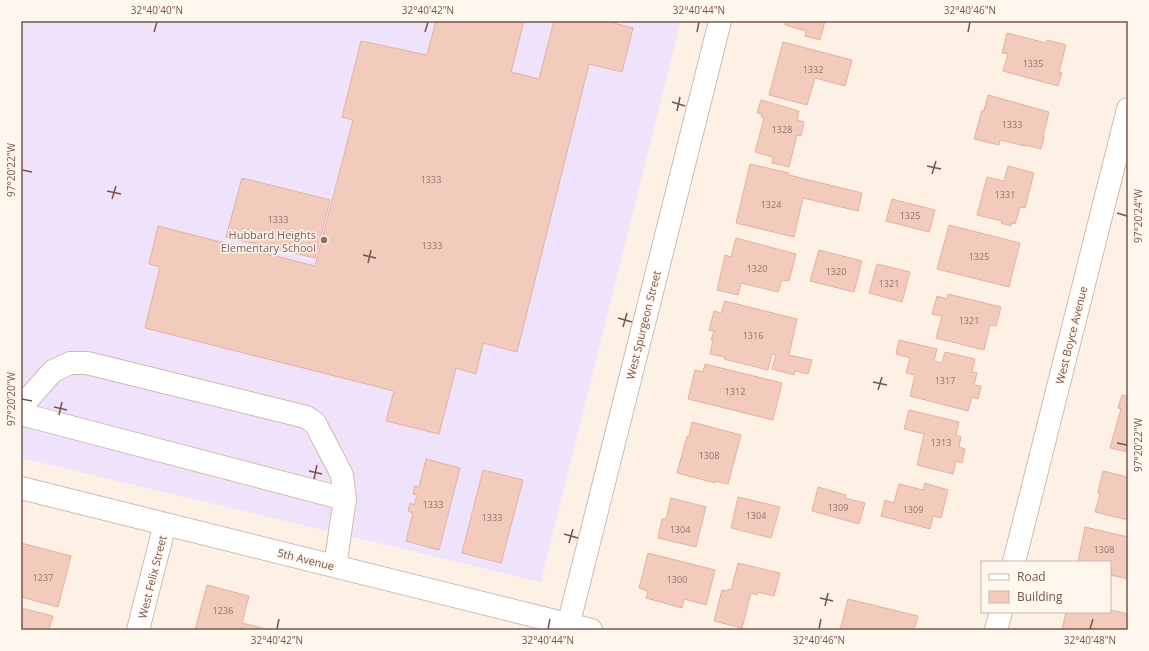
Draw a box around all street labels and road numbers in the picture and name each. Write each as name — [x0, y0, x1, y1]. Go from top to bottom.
street label: West Spurgeon Street — [622, 269, 664, 381]
street label: West Boyce Avenue — [1052, 285, 1090, 385]
street label: West Felix Street — [134, 534, 170, 620]
street label: 5th Avenue — [276, 545, 336, 573]

